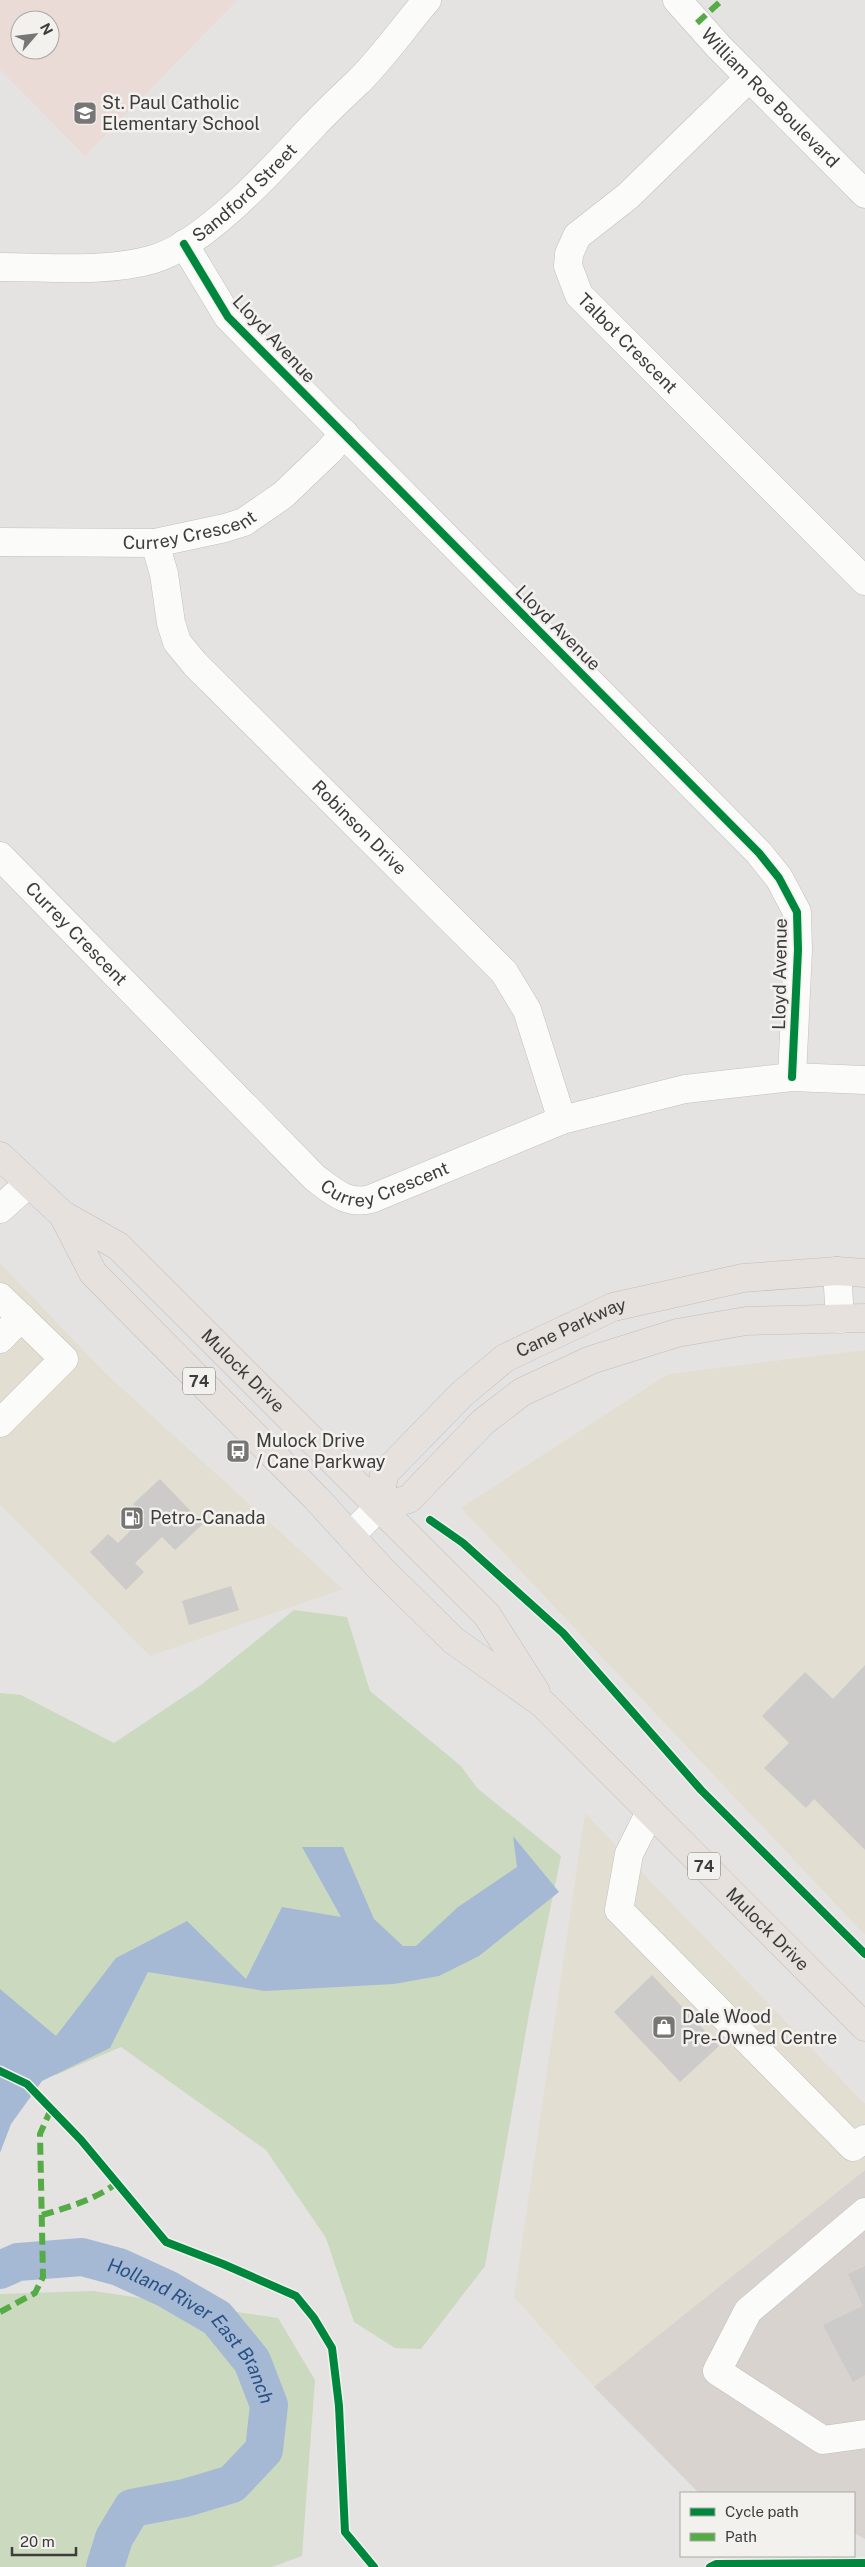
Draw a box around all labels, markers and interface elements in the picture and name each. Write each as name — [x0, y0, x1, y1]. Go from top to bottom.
north arrow — [10, 10, 60, 60]
text: N — [37, 20, 56, 37]
street label: William Roe Boulevard — [697, 23, 844, 172]
place label: St. Paul Catholic Elementary School — [102, 92, 260, 134]
school or university icon: St. Paul Catholic Elementary School — [72, 100, 98, 126]
street label: Sandford Street — [188, 139, 301, 246]
street label: Talbot Crescent — [574, 289, 682, 397]
street label: Lloyd Avenue — [229, 291, 320, 387]
street label: Currey Crescent — [123, 506, 260, 553]
street label: Lloyd Avenue — [511, 581, 605, 675]
street label: Robinson Drive — [308, 776, 411, 879]
street label: Currey Crescent — [21, 877, 132, 990]
street label: Lloyd Avenue — [768, 918, 791, 1030]
street label: Currey Crescent — [317, 1157, 452, 1211]
street label: Cane Parkway — [512, 1293, 628, 1361]
street label: Mulock Drive — [197, 1325, 289, 1416]
road number: 74 — [183, 1368, 215, 1394]
place label: Mulock Drive / Cane Parkway — [256, 1430, 386, 1472]
bus stop icon: Mulock Drive / Cane Parkway — [225, 1438, 251, 1464]
fuel station icon: Petro-Canada — [119, 1505, 145, 1531]
place label: Petro-Canada — [150, 1507, 265, 1528]
road number: 74 — [688, 1852, 720, 1880]
street label: Mulock Drive — [722, 1883, 814, 1975]
place label: Dale Wood Pre-Owned Centre — [682, 2006, 837, 2048]
shop icon: Dale Wood Pre-Owned Centre — [651, 2014, 677, 2040]
water label: Holland River East Branch — [105, 2253, 278, 2407]
legend — [680, 2492, 855, 2557]
text: Cycle path — [725, 2503, 799, 2520]
scale bar — [12, 2524, 76, 2556]
text: Path — [725, 2528, 757, 2545]
text: 20 m — [20, 2533, 55, 2550]

